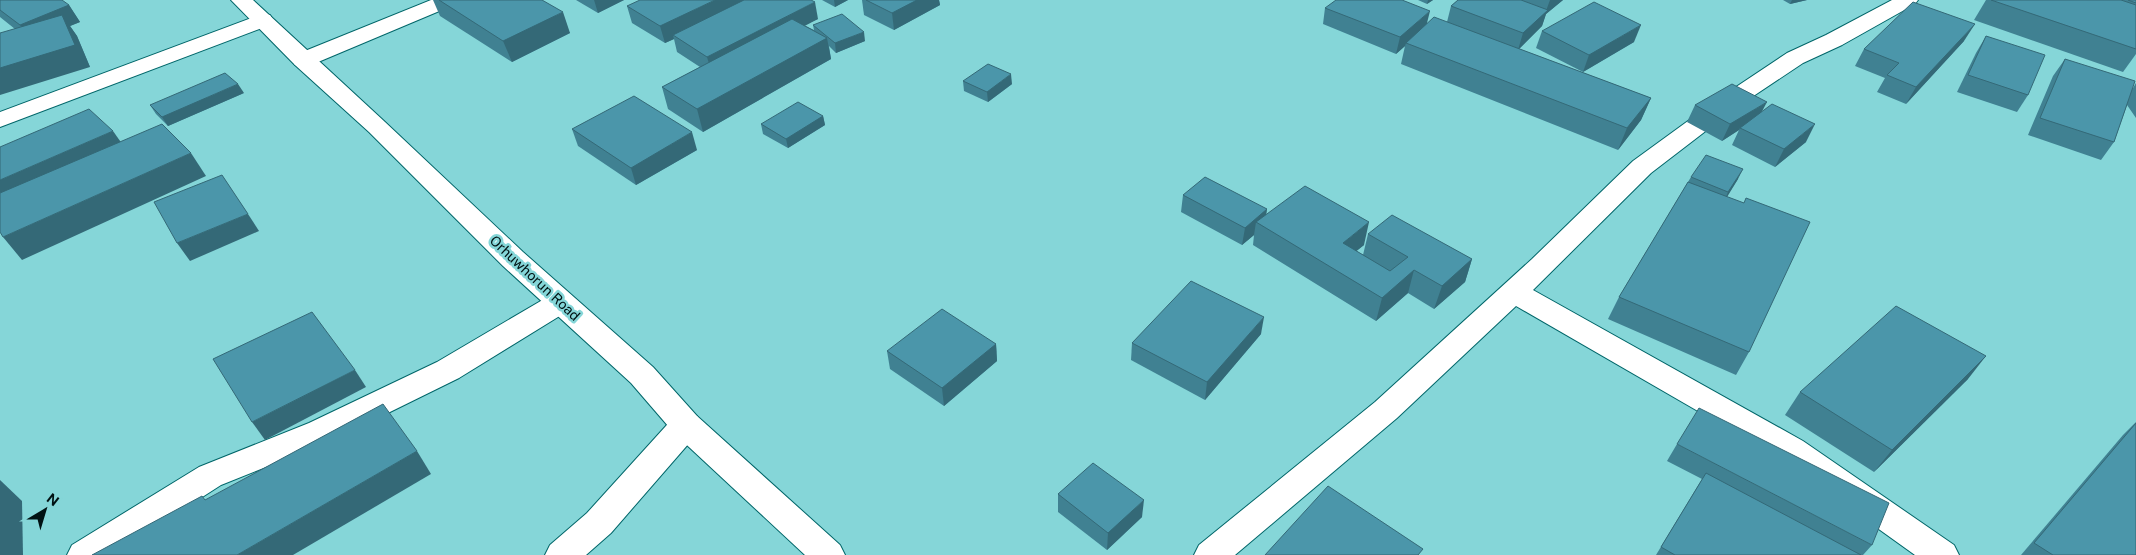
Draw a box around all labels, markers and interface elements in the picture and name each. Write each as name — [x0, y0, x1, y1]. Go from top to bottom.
street label: Orhuwhorun Road — [487, 232, 583, 324]
north arrow — [20, 485, 70, 535]
text: N — [44, 490, 62, 509]

